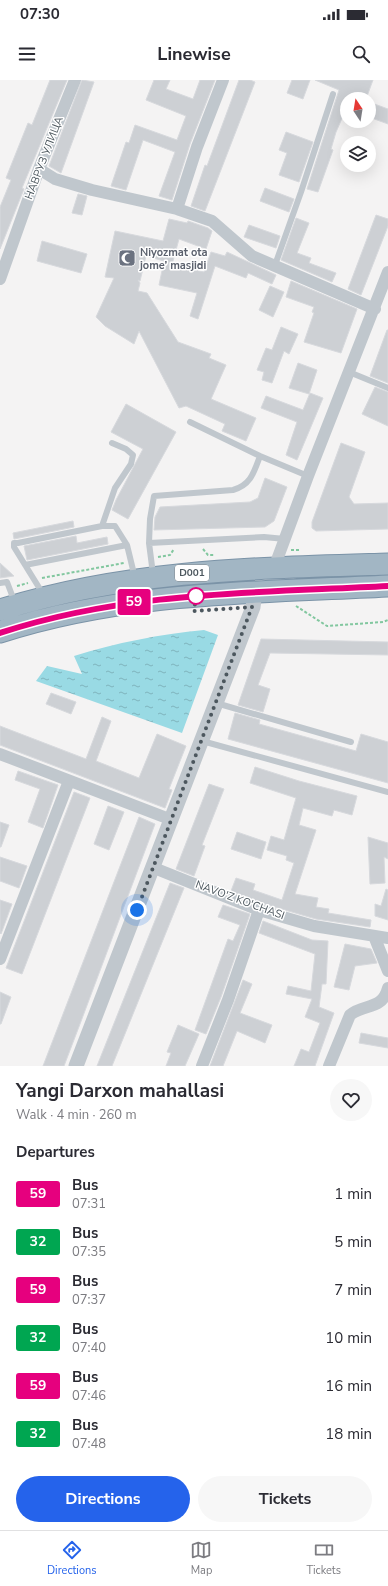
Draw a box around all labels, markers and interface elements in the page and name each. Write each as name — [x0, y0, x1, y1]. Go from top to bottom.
text: 07:30 — [20, 4, 60, 24]
text: Linewise — [157, 42, 231, 66]
icon: menu — [16, 43, 38, 65]
icon: search — [350, 43, 372, 65]
north arrow — [340, 92, 376, 128]
map controls — [340, 92, 376, 172]
street label: НАВРУЗ УЛИЦА — [21, 114, 67, 202]
button: layers — [340, 136, 376, 172]
place label: Niyozmat ota jome’ masjidi — [139, 245, 208, 273]
mosque icon: Niyozmat ota jome’ masjidi — [117, 248, 137, 268]
road number: D001 — [175, 565, 209, 581]
unlabelled marker — [187, 587, 205, 605]
line badge: 59 — [116, 589, 152, 615]
text: 59 — [126, 592, 142, 611]
street label: NAVO'Z KO'CHASI — [193, 877, 287, 923]
your location — [127, 900, 147, 920]
text: Yangi Darxon mahallasi — [16, 1078, 224, 1104]
button: heart — [330, 1079, 372, 1121]
text: Walk · 4 min · 260 m — [16, 1106, 137, 1124]
text: Departures — [16, 1142, 95, 1162]
text: Bus — [72, 1175, 98, 1195]
text: 59 — [30, 1184, 46, 1203]
text: 1 min — [334, 1184, 372, 1204]
text: 07:31 — [72, 1195, 106, 1213]
text: Bus — [72, 1223, 98, 1243]
text: 32 — [30, 1232, 46, 1251]
text: 5 min — [334, 1232, 372, 1252]
text: 07:35 — [72, 1243, 106, 1261]
text: Bus — [72, 1271, 98, 1291]
text: 59 — [30, 1280, 46, 1299]
text: 7 min — [334, 1280, 372, 1300]
text: 07:37 — [72, 1291, 106, 1309]
text: Bus — [72, 1319, 98, 1339]
text: 32 — [30, 1328, 46, 1347]
text: 10 min — [325, 1328, 372, 1348]
text: 07:40 — [72, 1339, 106, 1357]
text: Bus — [72, 1367, 98, 1387]
text: 59 — [30, 1376, 46, 1395]
text: 16 min — [325, 1376, 372, 1396]
text: 07:46 — [72, 1387, 106, 1405]
text: Bus — [72, 1415, 98, 1435]
text: 32 — [30, 1424, 46, 1443]
text: 18 min — [325, 1424, 372, 1444]
text: 07:48 — [72, 1435, 106, 1453]
button: Directions — [16, 1476, 190, 1522]
button: Tickets — [198, 1476, 372, 1522]
tab: Directions — [47, 1539, 97, 1578]
tab: Map — [190, 1539, 212, 1578]
tab: Tickets — [306, 1539, 341, 1578]

